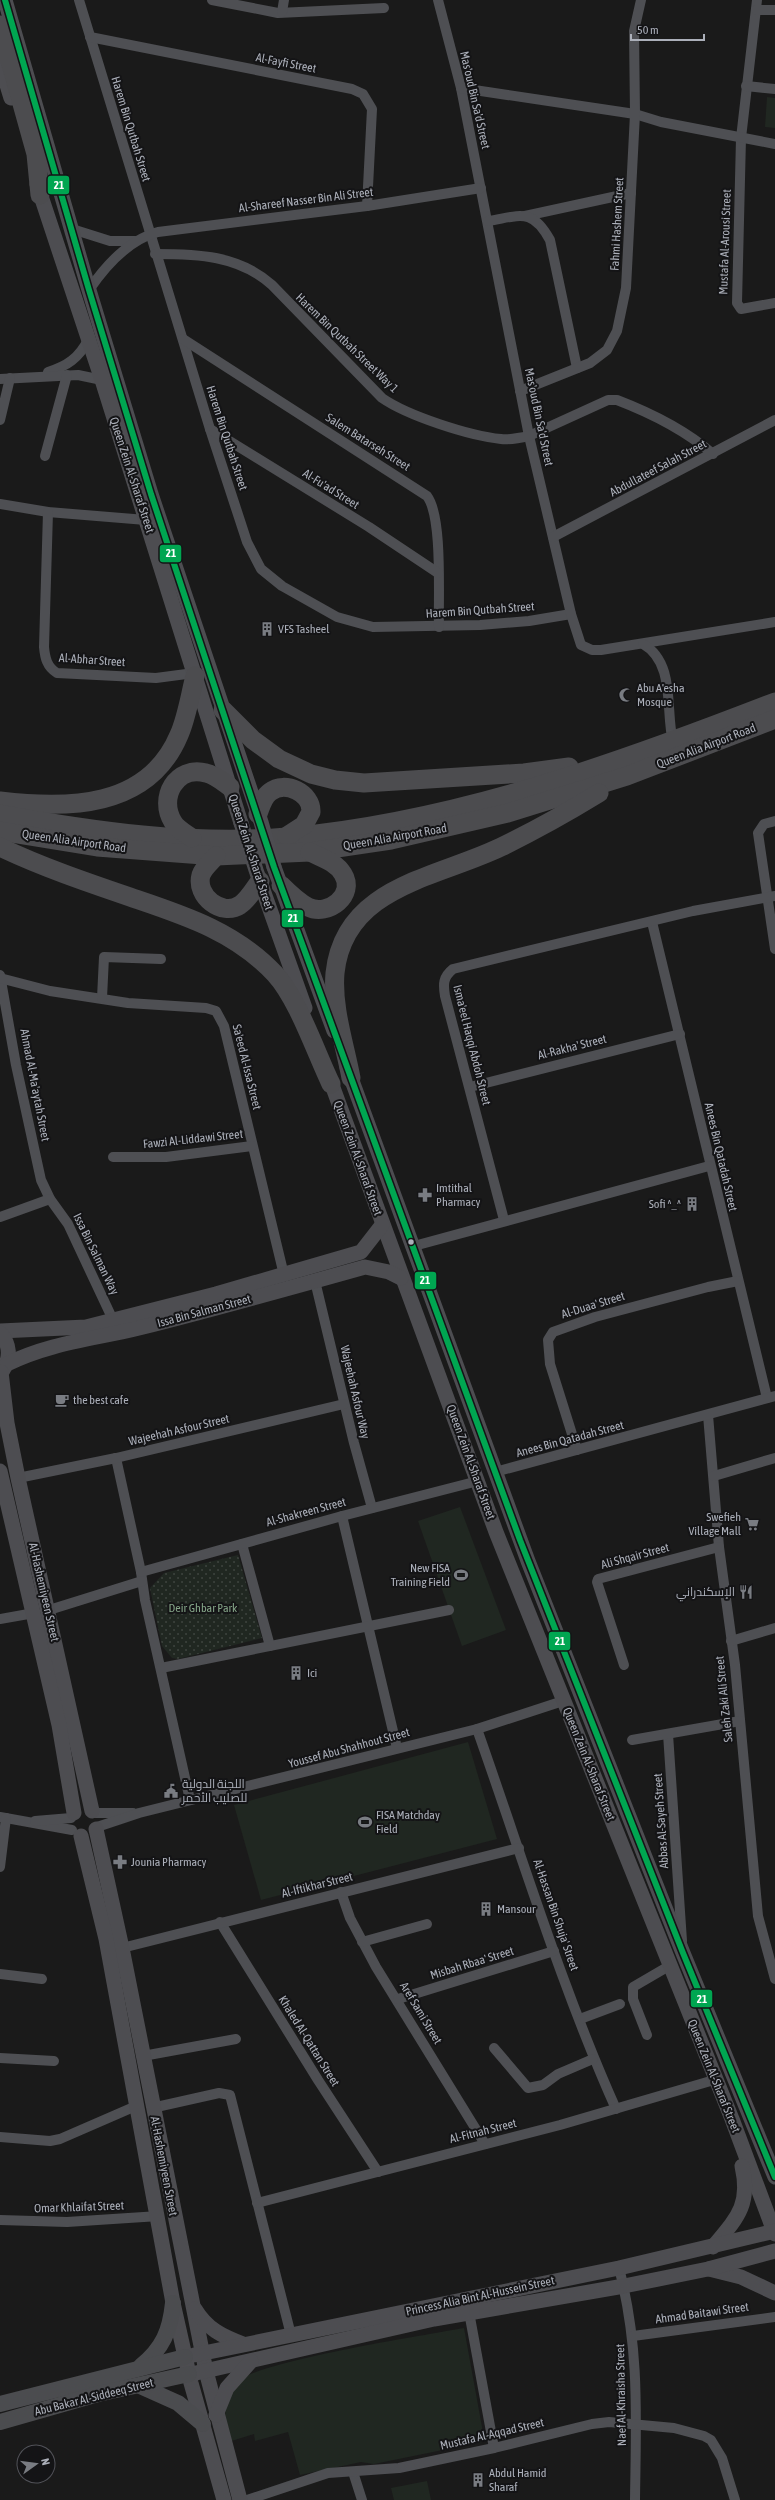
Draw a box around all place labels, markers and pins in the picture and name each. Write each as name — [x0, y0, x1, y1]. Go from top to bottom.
building icon: VFS Tasheel — [259, 621, 275, 637]
place label: VFS Tasheel — [278, 622, 330, 636]
place label: Abu A'esha Mosque — [637, 681, 684, 709]
mosque icon: Abu A'esha Mosque — [618, 687, 634, 703]
place label: Imtithal Pharmacy — [436, 1181, 480, 1209]
pharmacy icon: Imtithal Pharmacy — [417, 1187, 433, 1203]
building icon: Sofi ^_^ — [684, 1196, 700, 1212]
place label: Sofi ^_^ — [649, 1197, 681, 1211]
unlabelled marker — [406, 1237, 416, 1247]
cafe icon: the best cafe — [54, 1392, 70, 1408]
place label: the best cafe — [73, 1393, 129, 1407]
place label: Swefieh Village Mall — [688, 1510, 742, 1538]
supermarket icon: Swefieh Village Mall — [744, 1516, 760, 1532]
place label: New FISA Training Field — [391, 1561, 450, 1589]
sports icon: New FISA Training Field — [453, 1567, 469, 1583]
restaurant icon: الإسكندراني — [738, 1584, 754, 1600]
place label: الإسكندراني — [676, 1585, 735, 1602]
building icon: Ici — [288, 1665, 304, 1681]
place label: Ici — [307, 1666, 317, 1680]
place label: اللجنة الدولية للصليب الأحمر — [181, 1777, 247, 1805]
public building icon: اللجنة الدولية للصليب الأحمر — [163, 1783, 179, 1799]
place label: FISA Matchday Field — [376, 1808, 440, 1836]
sports icon: FISA Matchday Field — [357, 1814, 373, 1830]
pharmacy icon: Jounia Pharmacy — [112, 1854, 128, 1870]
place label: Jounia Pharmacy — [131, 1855, 207, 1869]
building icon: Mansour — [478, 1901, 494, 1917]
place label: Mansour — [497, 1902, 536, 1916]
place label: Abdul Hamid Sharaf — [489, 2466, 547, 2494]
building icon: Abdul Hamid Sharaf — [470, 2472, 486, 2488]

